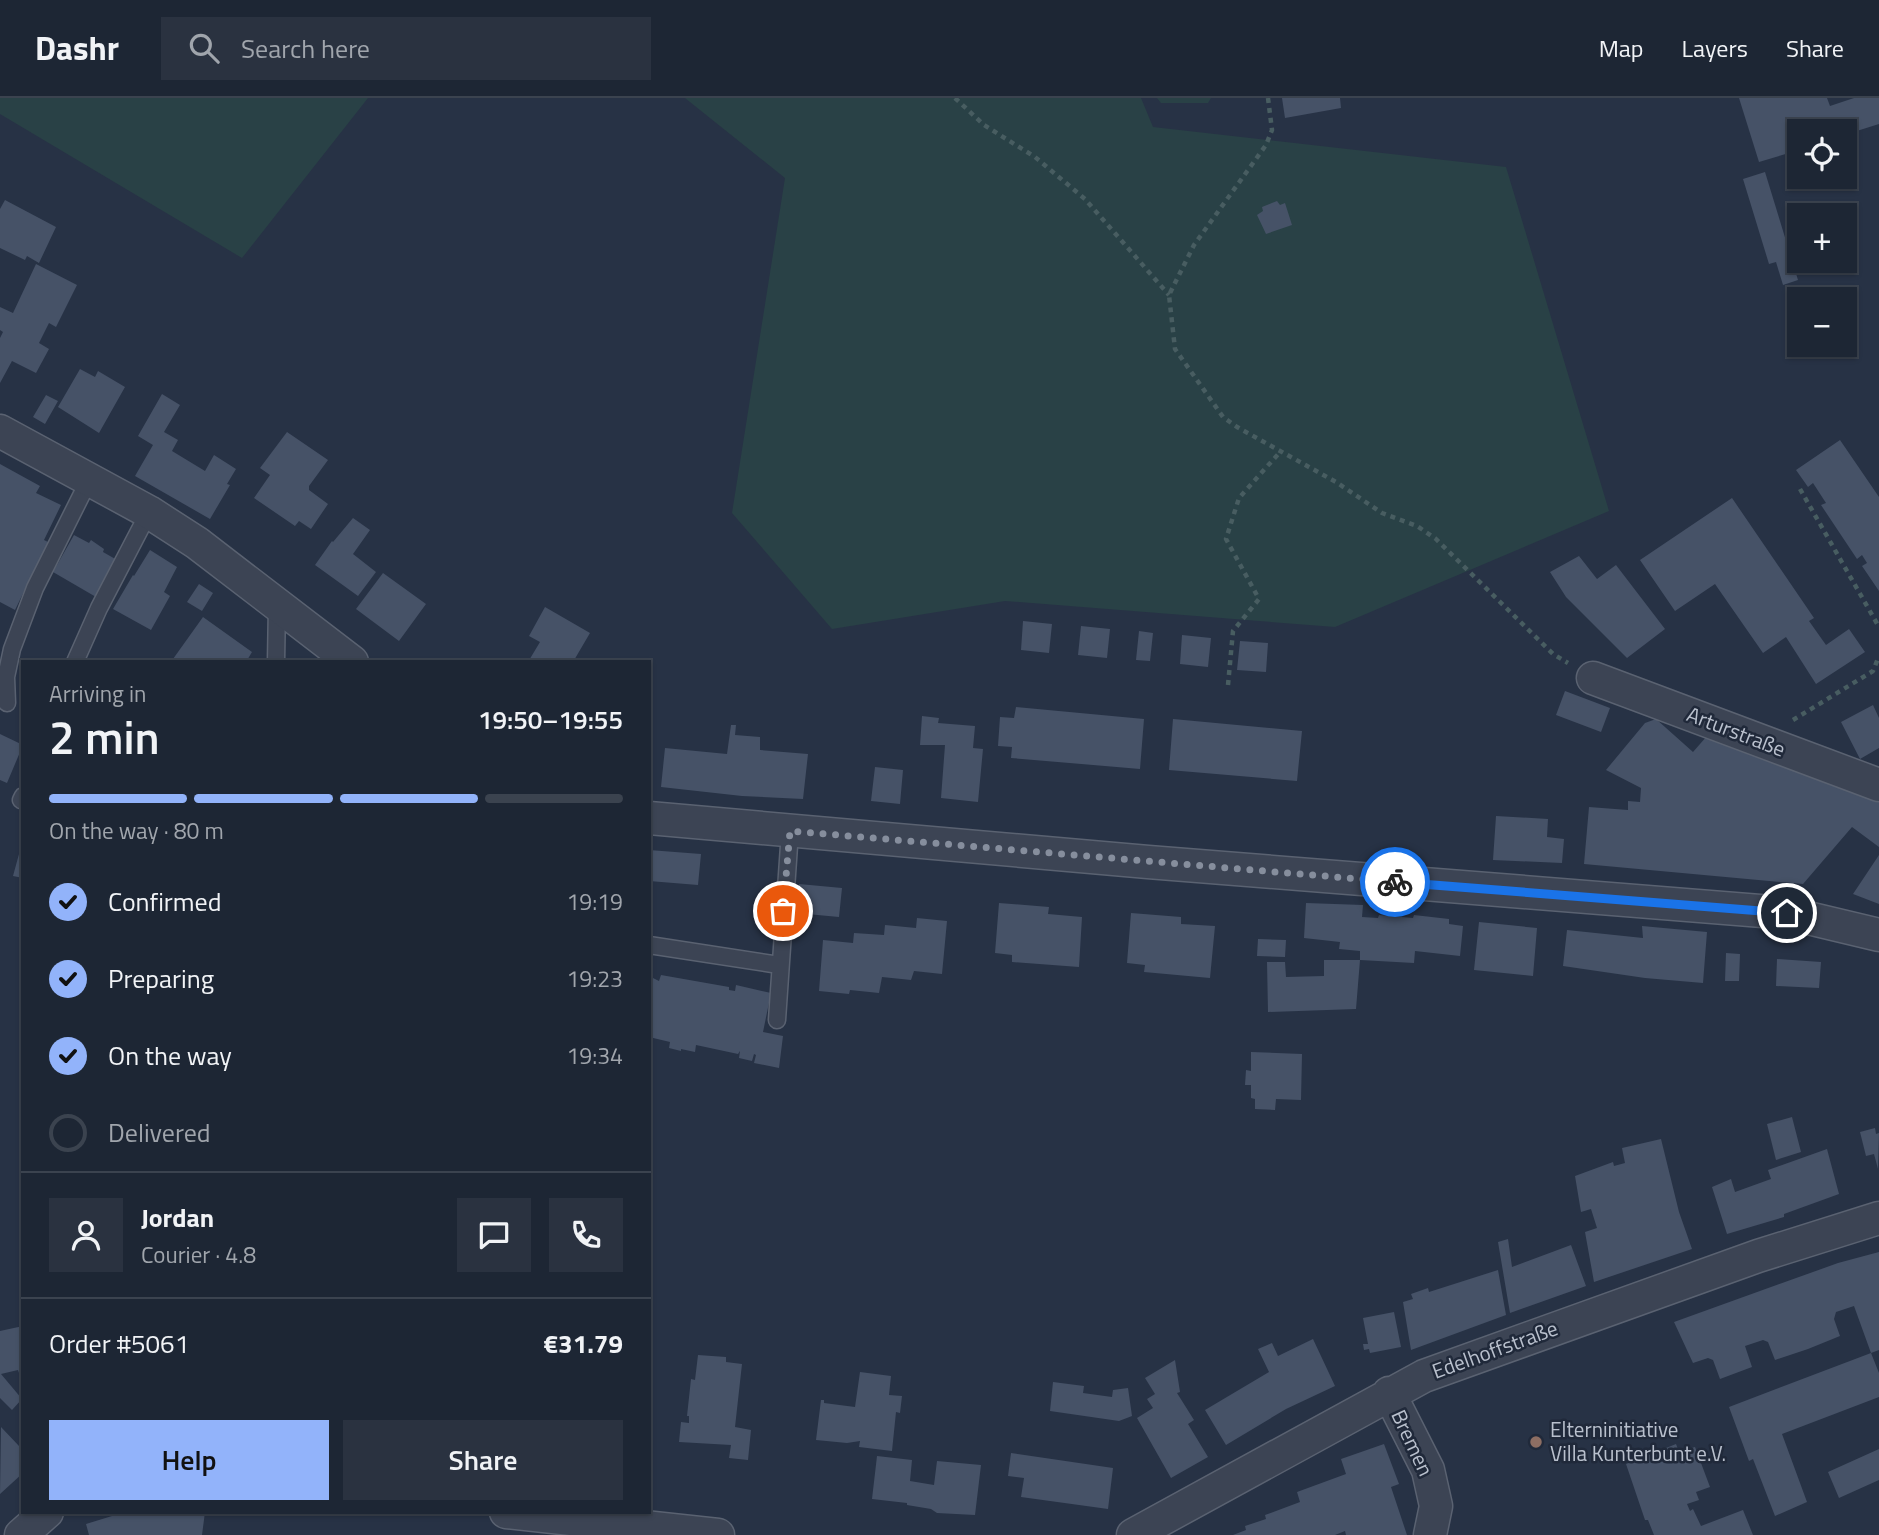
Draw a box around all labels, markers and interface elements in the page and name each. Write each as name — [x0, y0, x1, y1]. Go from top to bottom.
search box — [161, 17, 651, 80]
text: Dashr — [35, 23, 119, 73]
icon: search — [185, 29, 223, 67]
text: Search here — [241, 29, 370, 68]
text: Map — [1599, 30, 1644, 66]
text: Layers — [1682, 30, 1748, 66]
text: Share — [1786, 30, 1844, 66]
map controls — [1787, 119, 1857, 357]
button: locate — [1787, 119, 1857, 189]
button: + — [1787, 203, 1857, 273]
button: − — [1787, 287, 1857, 357]
text: Arriving in — [49, 676, 146, 711]
street label: Arturstraße — [1682, 698, 1790, 764]
text: 19:50–19:55 — [478, 700, 623, 739]
text: 2 min — [49, 702, 160, 772]
text: On the way · 80 m — [49, 813, 224, 848]
courier — [1360, 847, 1430, 917]
icon: bike — [1376, 863, 1414, 901]
pin — [753, 881, 813, 941]
text: Confirmed — [108, 882, 222, 921]
icon: check — [49, 883, 87, 921]
pin — [1757, 883, 1817, 943]
text: 19:19 — [566, 884, 623, 919]
icon: bag — [764, 892, 802, 930]
icon: home — [1768, 894, 1806, 932]
text: Preparing — [108, 959, 214, 998]
icon: check — [49, 960, 87, 998]
text: 19:23 — [566, 961, 623, 996]
text: On the way — [108, 1036, 232, 1075]
icon: check — [49, 1037, 87, 1075]
text: 19:34 — [566, 1038, 623, 1073]
text: Delivered — [108, 1113, 211, 1152]
button: person — [49, 1198, 123, 1272]
text: Jordan — [141, 1198, 214, 1237]
button: chat — [457, 1198, 531, 1272]
button: phone — [549, 1198, 623, 1272]
text: Courier · 4.8 — [141, 1237, 256, 1272]
street label: Edelhoffstraße — [1427, 1311, 1562, 1387]
text: Order #5061 — [49, 1324, 189, 1363]
text: €31.79 — [544, 1324, 623, 1363]
street label: Bremen — [1384, 1404, 1442, 1481]
place label: Elterninitiative Villa Kunterbunt e.V. — [1550, 1413, 1726, 1469]
button: Help — [49, 1420, 329, 1500]
button: Share — [343, 1420, 623, 1500]
marker: Elterninitiative Villa Kunterbunt e.V. — [1528, 1434, 1544, 1450]

